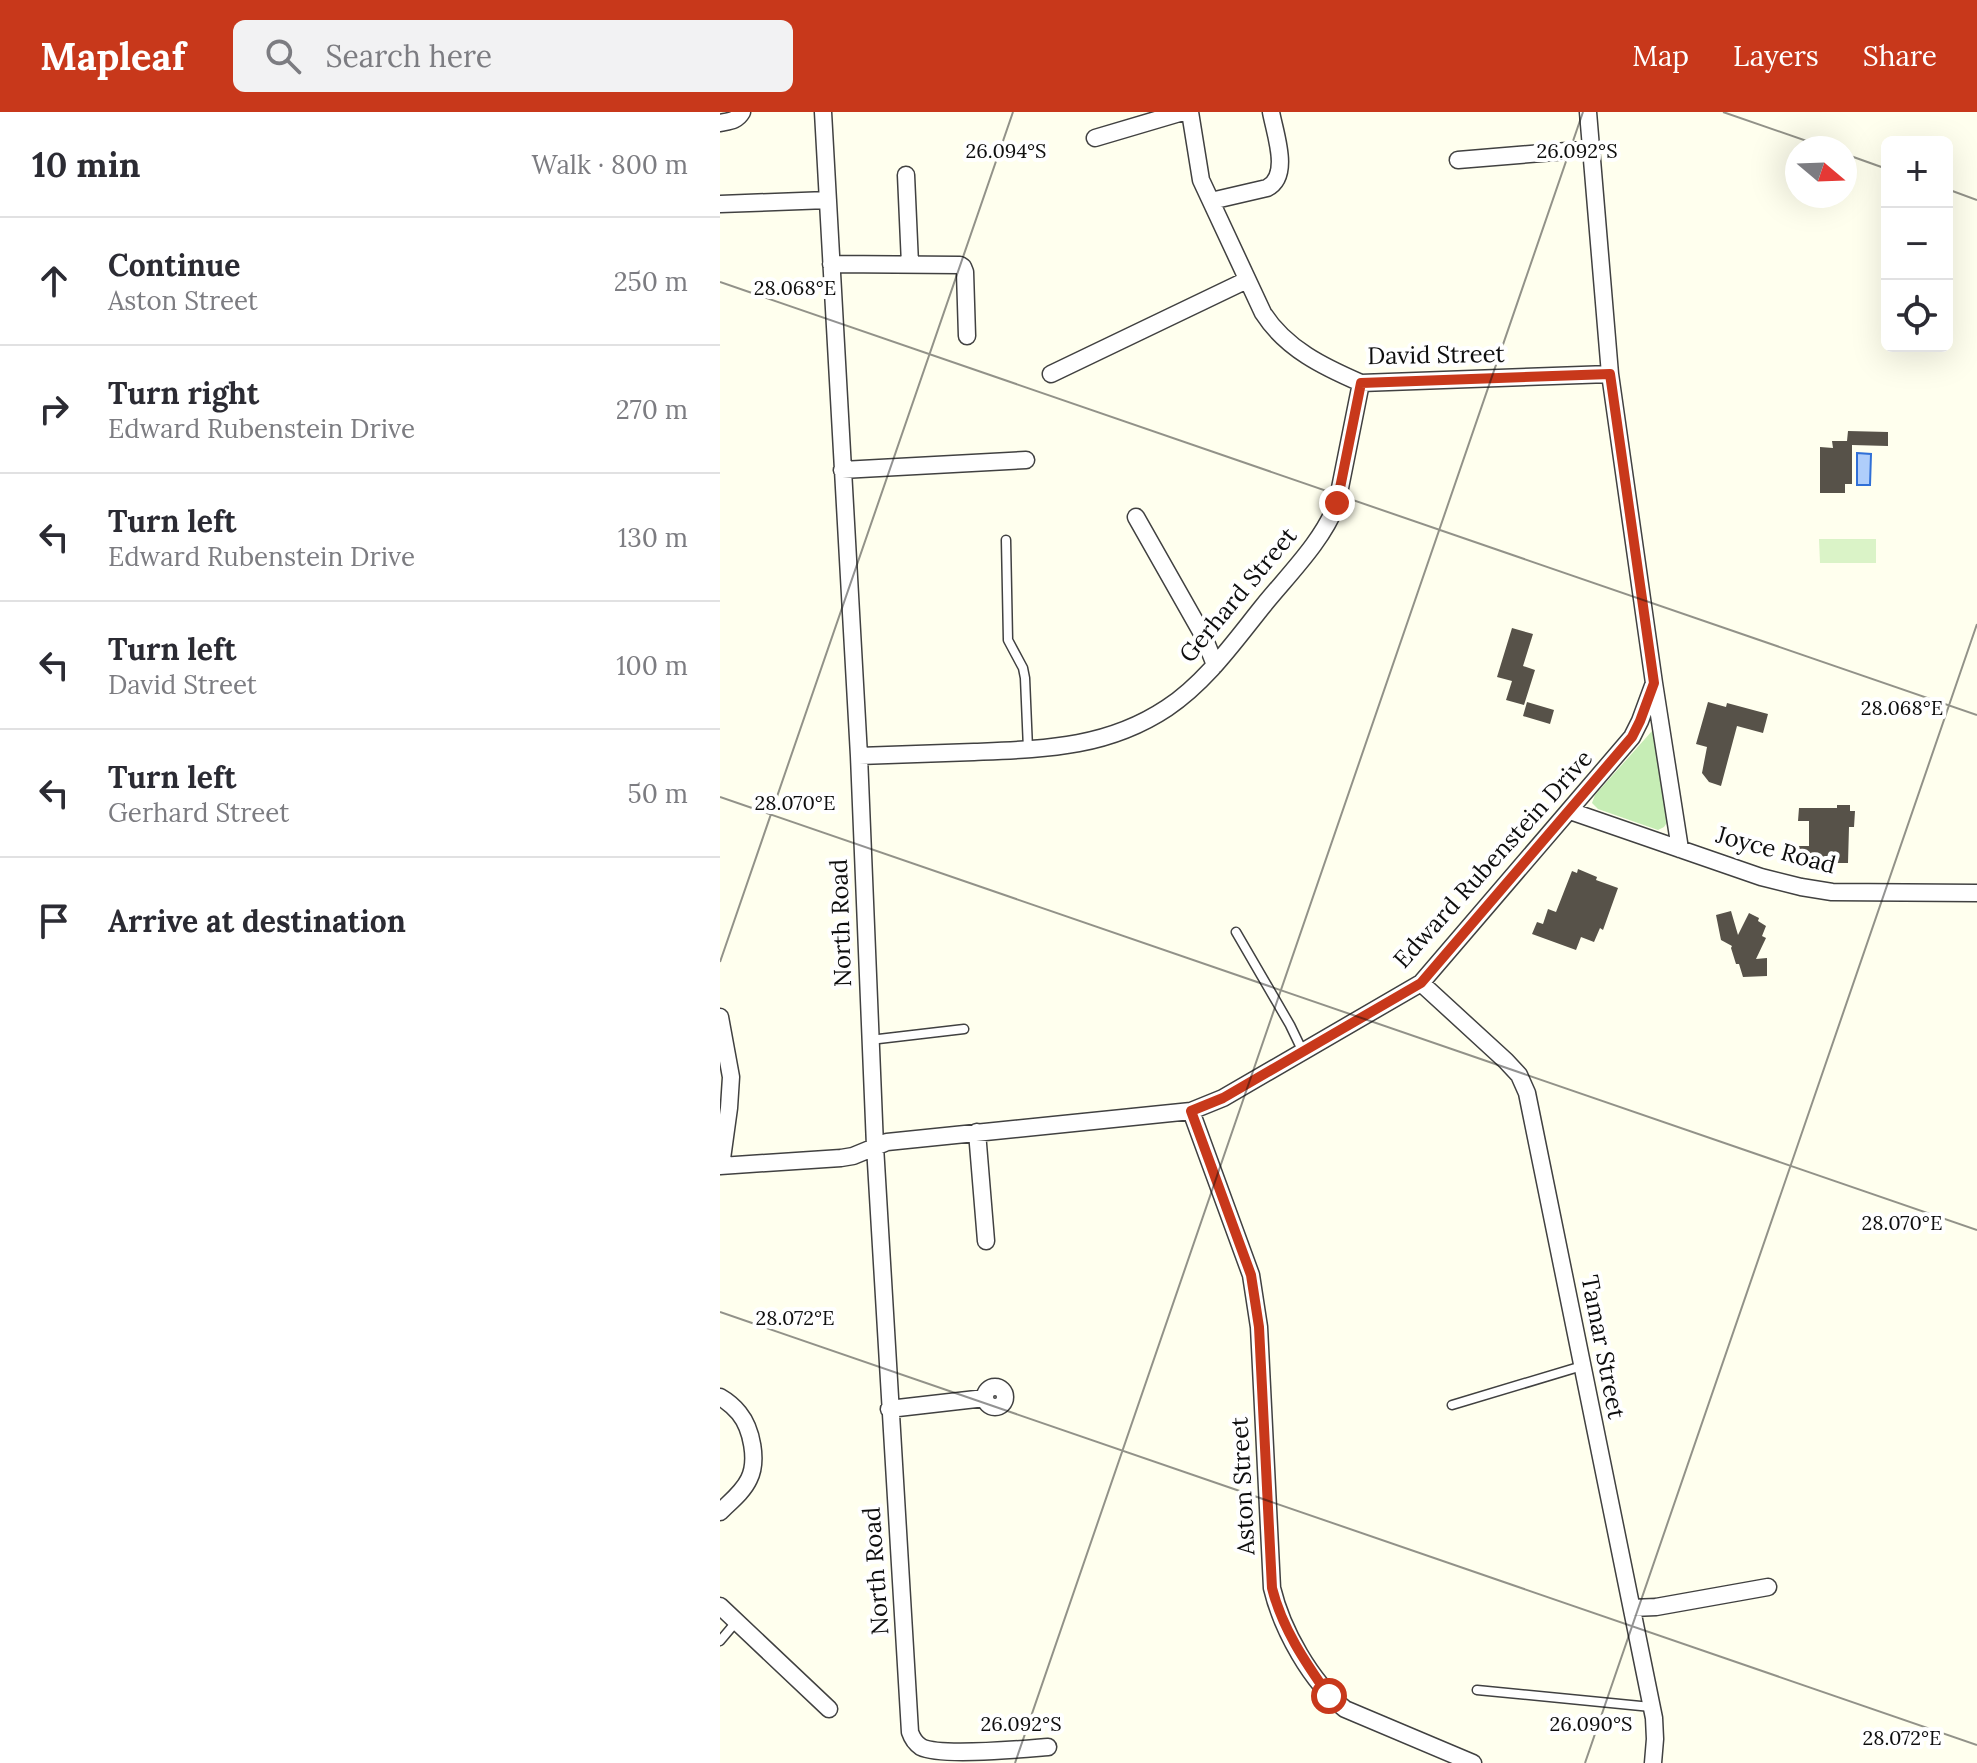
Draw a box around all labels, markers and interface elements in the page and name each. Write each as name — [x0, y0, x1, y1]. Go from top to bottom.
search box — [233, 20, 793, 92]
text: Mapleaf — [40, 32, 185, 80]
icon: search — [261, 34, 305, 78]
text: Search here — [325, 37, 492, 75]
text: Map — [1632, 38, 1689, 74]
text: Layers — [1733, 38, 1819, 74]
text: Share — [1863, 38, 1937, 74]
north arrow — [1785, 136, 1857, 208]
map controls — [1881, 136, 1953, 352]
button: + — [1881, 136, 1953, 208]
text: 26.094°S — [966, 138, 1046, 163]
text: 26.092°S — [1536, 138, 1618, 163]
text: 10 min — [32, 143, 140, 186]
text: Walk · 800 m — [532, 148, 688, 181]
button: − — [1881, 208, 1953, 280]
text: Continue — [108, 246, 240, 284]
icon: ahead — [32, 259, 76, 303]
text: 250 m — [614, 265, 688, 298]
text: 28.068°E — [754, 275, 836, 300]
button: locate — [1881, 280, 1953, 352]
text: Aston Street — [108, 284, 258, 317]
street label: David Street — [1367, 338, 1506, 371]
text: Turn right — [108, 374, 259, 412]
icon: right — [32, 387, 76, 431]
text: 270 m — [616, 393, 688, 426]
text: Edward Rubenstein Drive — [108, 412, 415, 445]
route end — [1319, 485, 1355, 521]
text: Turn left — [108, 502, 236, 540]
icon: left — [32, 515, 76, 559]
street label: Gerhard Street — [1172, 520, 1304, 669]
text: 130 m — [618, 521, 688, 554]
text: Edward Rubenstein Drive — [108, 540, 415, 573]
text: Turn left — [108, 630, 236, 668]
icon: left — [32, 643, 76, 687]
text: 100 m — [616, 649, 688, 682]
text: David Street — [108, 668, 257, 701]
text: 28.068°E — [1861, 695, 1943, 720]
street label: Edward Rubenstein Drive — [1386, 743, 1599, 974]
text: Turn left — [108, 758, 236, 796]
icon: left — [32, 771, 76, 815]
text: 50 m — [628, 777, 688, 810]
text: 28.070°E — [755, 790, 835, 815]
text: Gerhard Street — [108, 796, 289, 829]
street label: Joyce Road — [1712, 818, 1839, 880]
street label: North Road — [823, 858, 858, 988]
icon: arrive — [32, 899, 76, 943]
text: Arrive at destination — [108, 902, 406, 940]
text: 28.070°E — [1862, 1210, 1942, 1235]
street label: Tamar Street — [1574, 1272, 1633, 1422]
text: 28.072°E — [755, 1305, 835, 1330]
street label: Aston Street — [1223, 1415, 1262, 1557]
street label: North Road — [856, 1506, 895, 1636]
route start — [1311, 1678, 1347, 1714]
text: 26.092°S — [980, 1711, 1062, 1736]
text: 26.090°S — [1550, 1711, 1632, 1736]
text: 28.072°E — [1862, 1725, 1942, 1750]

